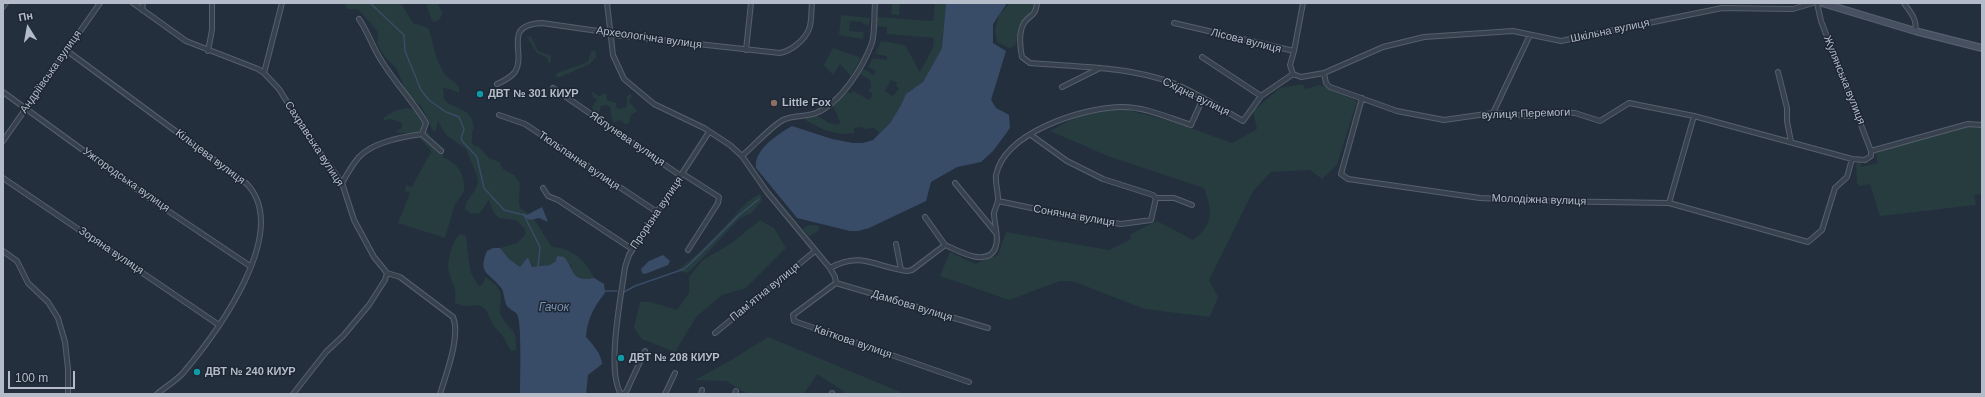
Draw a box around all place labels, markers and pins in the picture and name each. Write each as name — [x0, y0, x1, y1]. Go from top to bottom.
place label: ДВТ № 301 КИУР — [488, 87, 579, 101]
marker: ДВТ № 301 КИУР — [475, 89, 485, 99]
place label: Little Fox — [782, 96, 831, 110]
marker: Little Fox — [769, 98, 779, 108]
place label: ДВТ № 208 КИУР — [629, 351, 720, 365]
marker: ДВТ № 208 КИУР — [616, 353, 626, 363]
place label: ДВТ № 240 КИУР — [205, 365, 296, 379]
marker: ДВТ № 240 КИУР — [192, 367, 202, 377]

